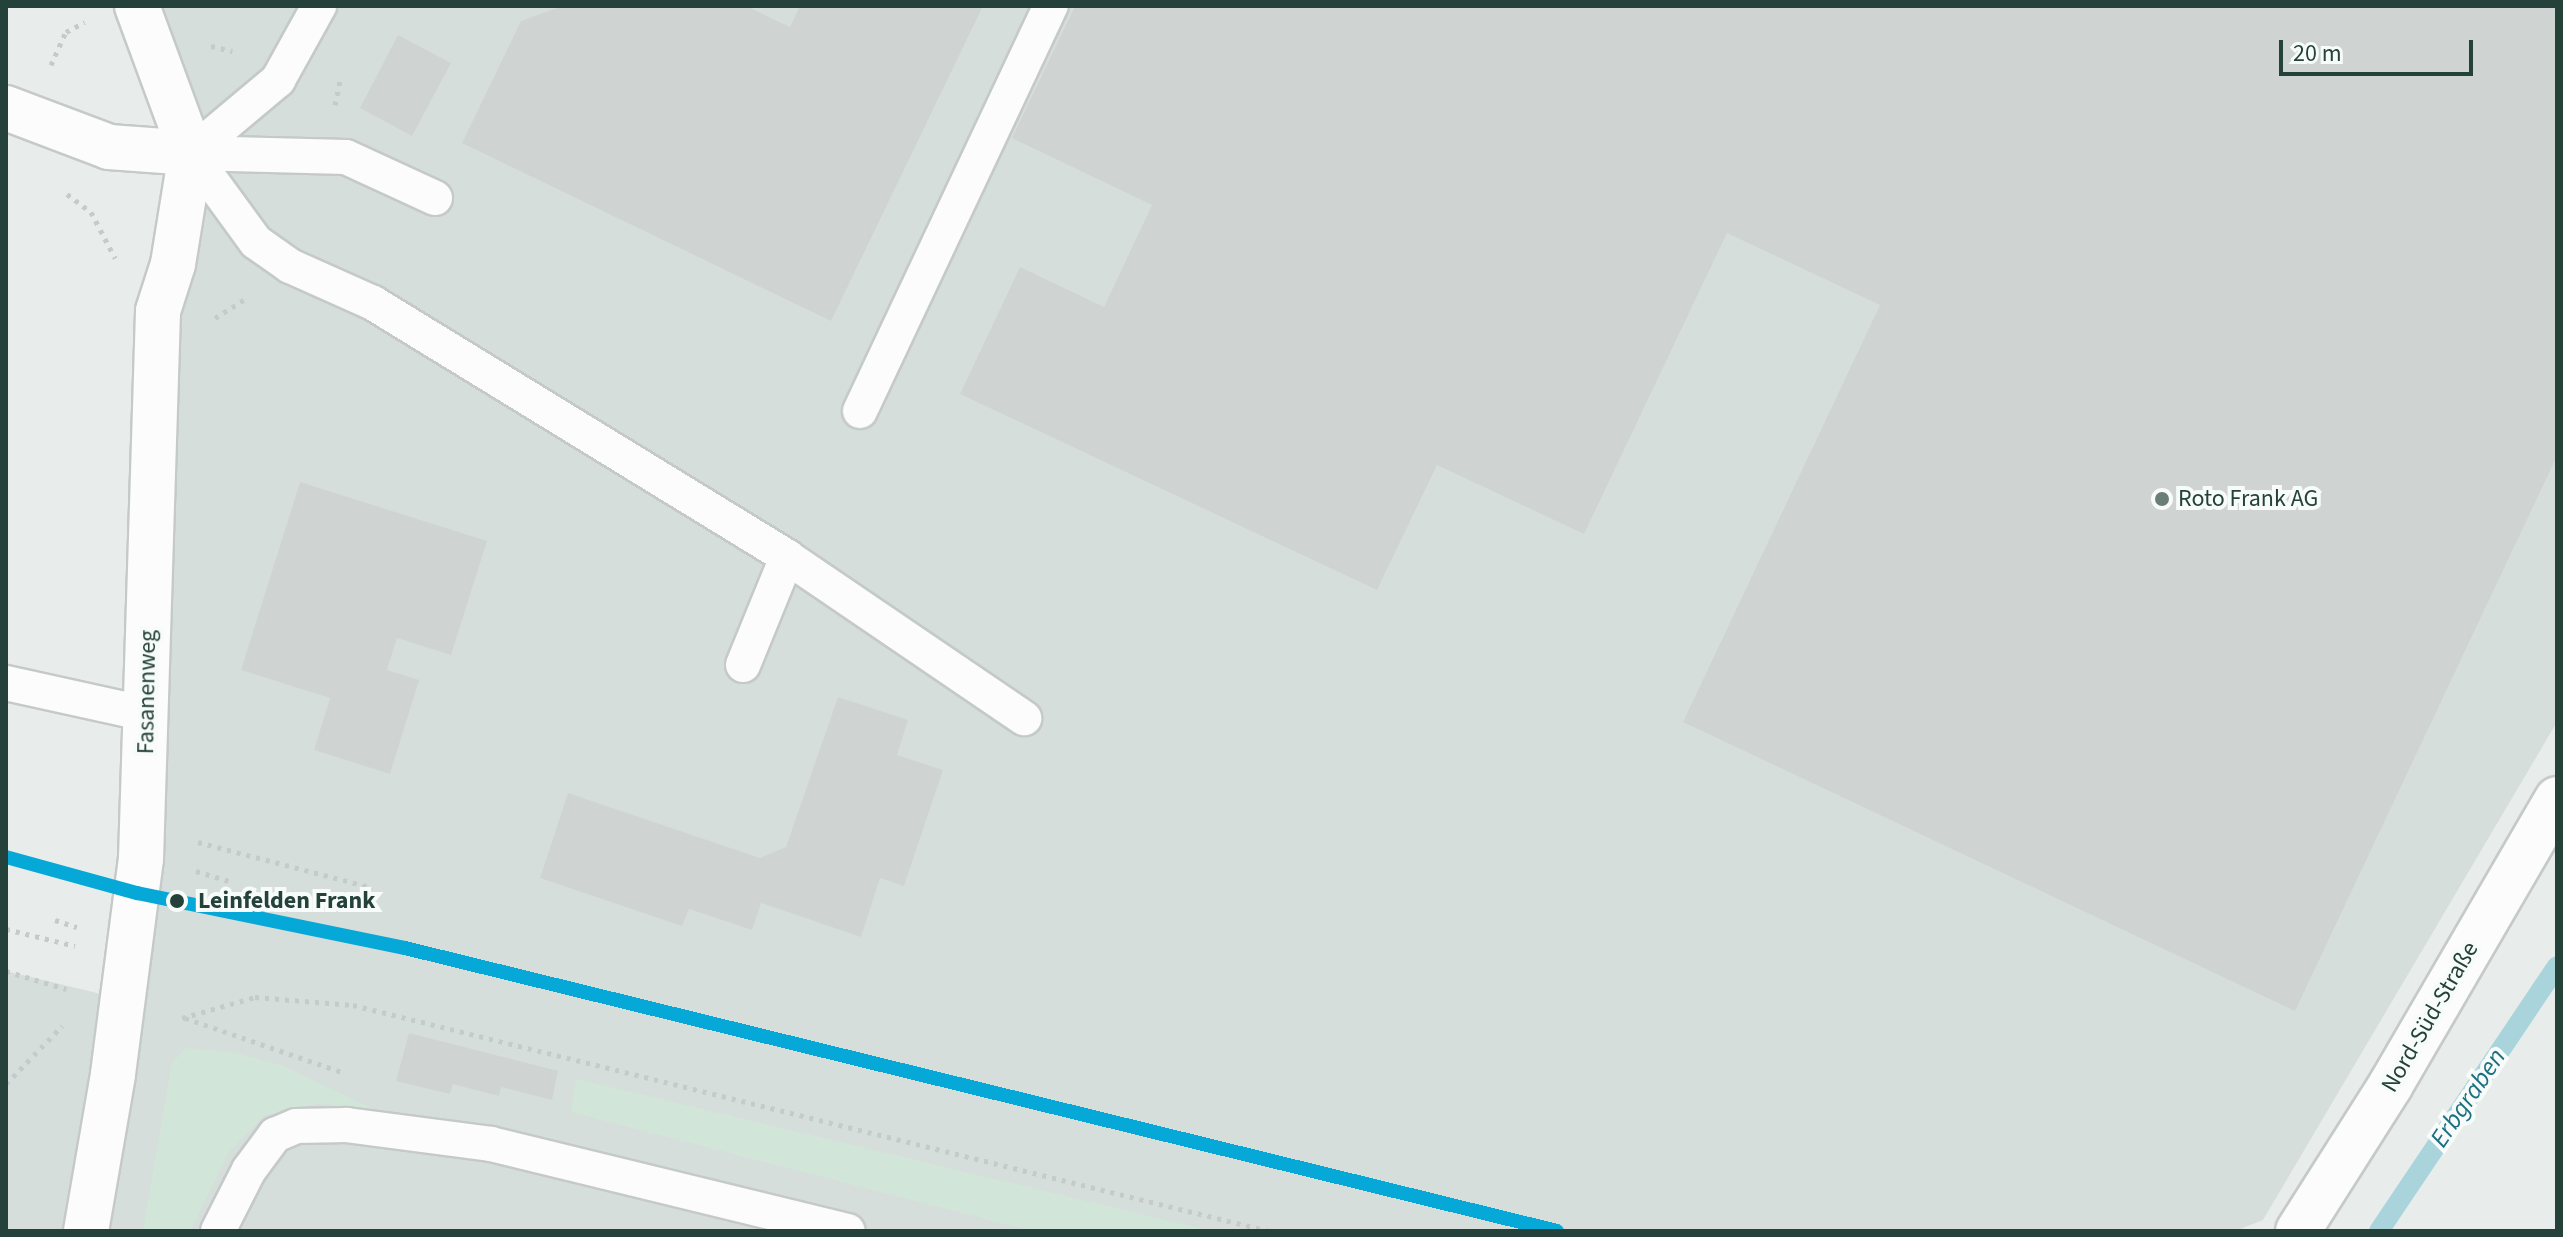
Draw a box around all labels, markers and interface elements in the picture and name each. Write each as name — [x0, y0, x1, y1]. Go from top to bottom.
scale bar — [2283, 24, 2477, 74]
text: 20 m — [2293, 36, 2342, 71]
place label: Roto Frank AG — [2178, 485, 2318, 513]
marker: Roto Frank AG — [2153, 490, 2171, 508]
street label: Fasanenweg — [132, 630, 162, 754]
marker: Leinfelden Frank — [163, 887, 191, 915]
place label: Leinfelden Frank — [198, 887, 375, 915]
street label: Nord-Süd-Straße — [2375, 937, 2485, 1097]
water label: Erbgraben — [2424, 1043, 2512, 1153]

